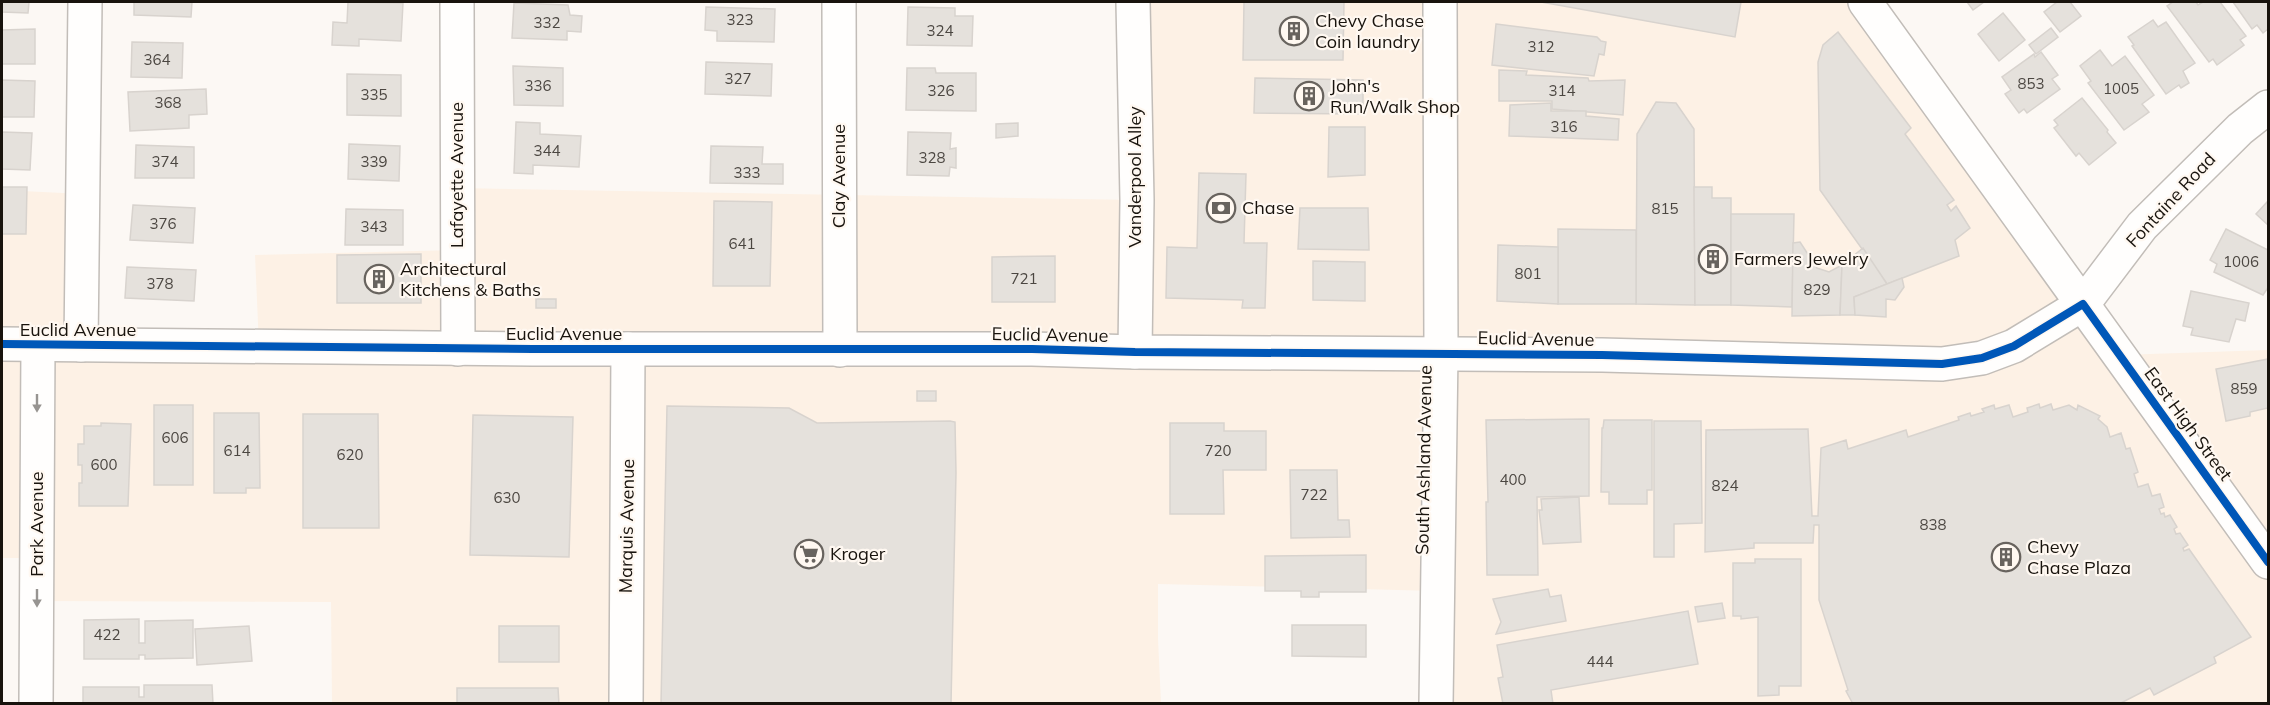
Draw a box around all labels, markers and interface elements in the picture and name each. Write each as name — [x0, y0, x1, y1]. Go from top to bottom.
place label: Chevy Chase Coin laundry — [1315, 9, 1424, 53]
house number: 323 — [726, 10, 754, 29]
house number: 332 — [533, 13, 561, 32]
building icon: Chevy Chase Coin laundry — [1278, 15, 1310, 47]
house number: 324 — [926, 21, 954, 40]
house number: 312 — [1527, 37, 1555, 56]
house number: 364 — [143, 50, 171, 69]
house number: 327 — [724, 69, 752, 88]
place label: John's Run/Walk Shop — [1330, 74, 1460, 118]
house number: 853 — [2017, 74, 2045, 93]
house number: 336 — [524, 76, 552, 95]
house number: 1005 — [2103, 79, 2139, 98]
building icon: John's Run/Walk Shop — [1293, 80, 1325, 112]
house number: 326 — [927, 81, 955, 100]
house number: 314 — [1548, 81, 1576, 100]
house number: 335 — [360, 85, 388, 104]
house number: 368 — [154, 93, 182, 112]
street label: Lafayette Avenue — [445, 102, 468, 248]
street label: Vanderpool Alley — [1123, 106, 1146, 248]
house number: 316 — [1550, 117, 1578, 136]
street label: Clay Avenue — [827, 124, 850, 228]
house number: 344 — [533, 141, 561, 160]
house number: 328 — [918, 148, 946, 167]
street label: Fontaine Road — [2121, 148, 2220, 252]
house number: 374 — [151, 152, 179, 171]
house number: 339 — [360, 152, 388, 171]
house number: 333 — [733, 163, 761, 182]
bank icon: Chase — [1205, 192, 1237, 224]
place label: Chase — [1242, 196, 1294, 219]
house number: 815 — [1651, 199, 1679, 218]
house number: 376 — [149, 214, 177, 233]
house number: 343 — [360, 217, 388, 236]
house number: 641 — [728, 234, 756, 253]
building icon: Farmers Jewelry — [1697, 243, 1729, 275]
place label: Farmers Jewelry — [1734, 247, 1869, 270]
house number: 1006 — [2223, 252, 2259, 271]
place label: Architectural Kitchens & Baths — [400, 257, 541, 301]
building icon: Architectural Kitchens & Baths — [363, 263, 395, 295]
house number: 801 — [1514, 264, 1542, 283]
house number: 721 — [1010, 269, 1038, 288]
house number: 378 — [146, 274, 174, 293]
house number: 829 — [1803, 280, 1831, 299]
street label: Euclid Avenue — [20, 318, 136, 341]
street label: Euclid Avenue — [506, 322, 622, 345]
street label: Euclid Avenue — [991, 322, 1109, 347]
street label: Euclid Avenue — [1477, 326, 1595, 351]
street label: East High Street — [2139, 362, 2237, 485]
street label: South Ashland Avenue — [1410, 365, 1437, 555]
house number: 859 — [2230, 379, 2258, 398]
one-way arrow — [32, 394, 42, 413]
house number: 606 — [161, 428, 189, 447]
house number: 614 — [223, 441, 251, 460]
house number: 720 — [1204, 441, 1232, 460]
house number: 620 — [336, 445, 364, 464]
house number: 600 — [90, 455, 118, 474]
street label: Marquis Avenue — [614, 459, 639, 593]
house number: 400 — [1499, 470, 1527, 489]
street label: Park Avenue — [25, 471, 48, 577]
house number: 824 — [1711, 476, 1739, 495]
house number: 722 — [1300, 485, 1328, 504]
house number: 630 — [493, 488, 521, 507]
house number: 838 — [1919, 515, 1947, 534]
place label: Chevy Chase Plaza — [2027, 535, 2131, 579]
supermarket icon: Kroger — [793, 538, 825, 570]
building icon: Chevy Chase Plaza — [1990, 541, 2022, 573]
place label: Kroger — [830, 542, 886, 565]
one-way arrow — [32, 589, 42, 608]
house number: 422 — [93, 625, 121, 644]
house number: 444 — [1586, 652, 1614, 671]

